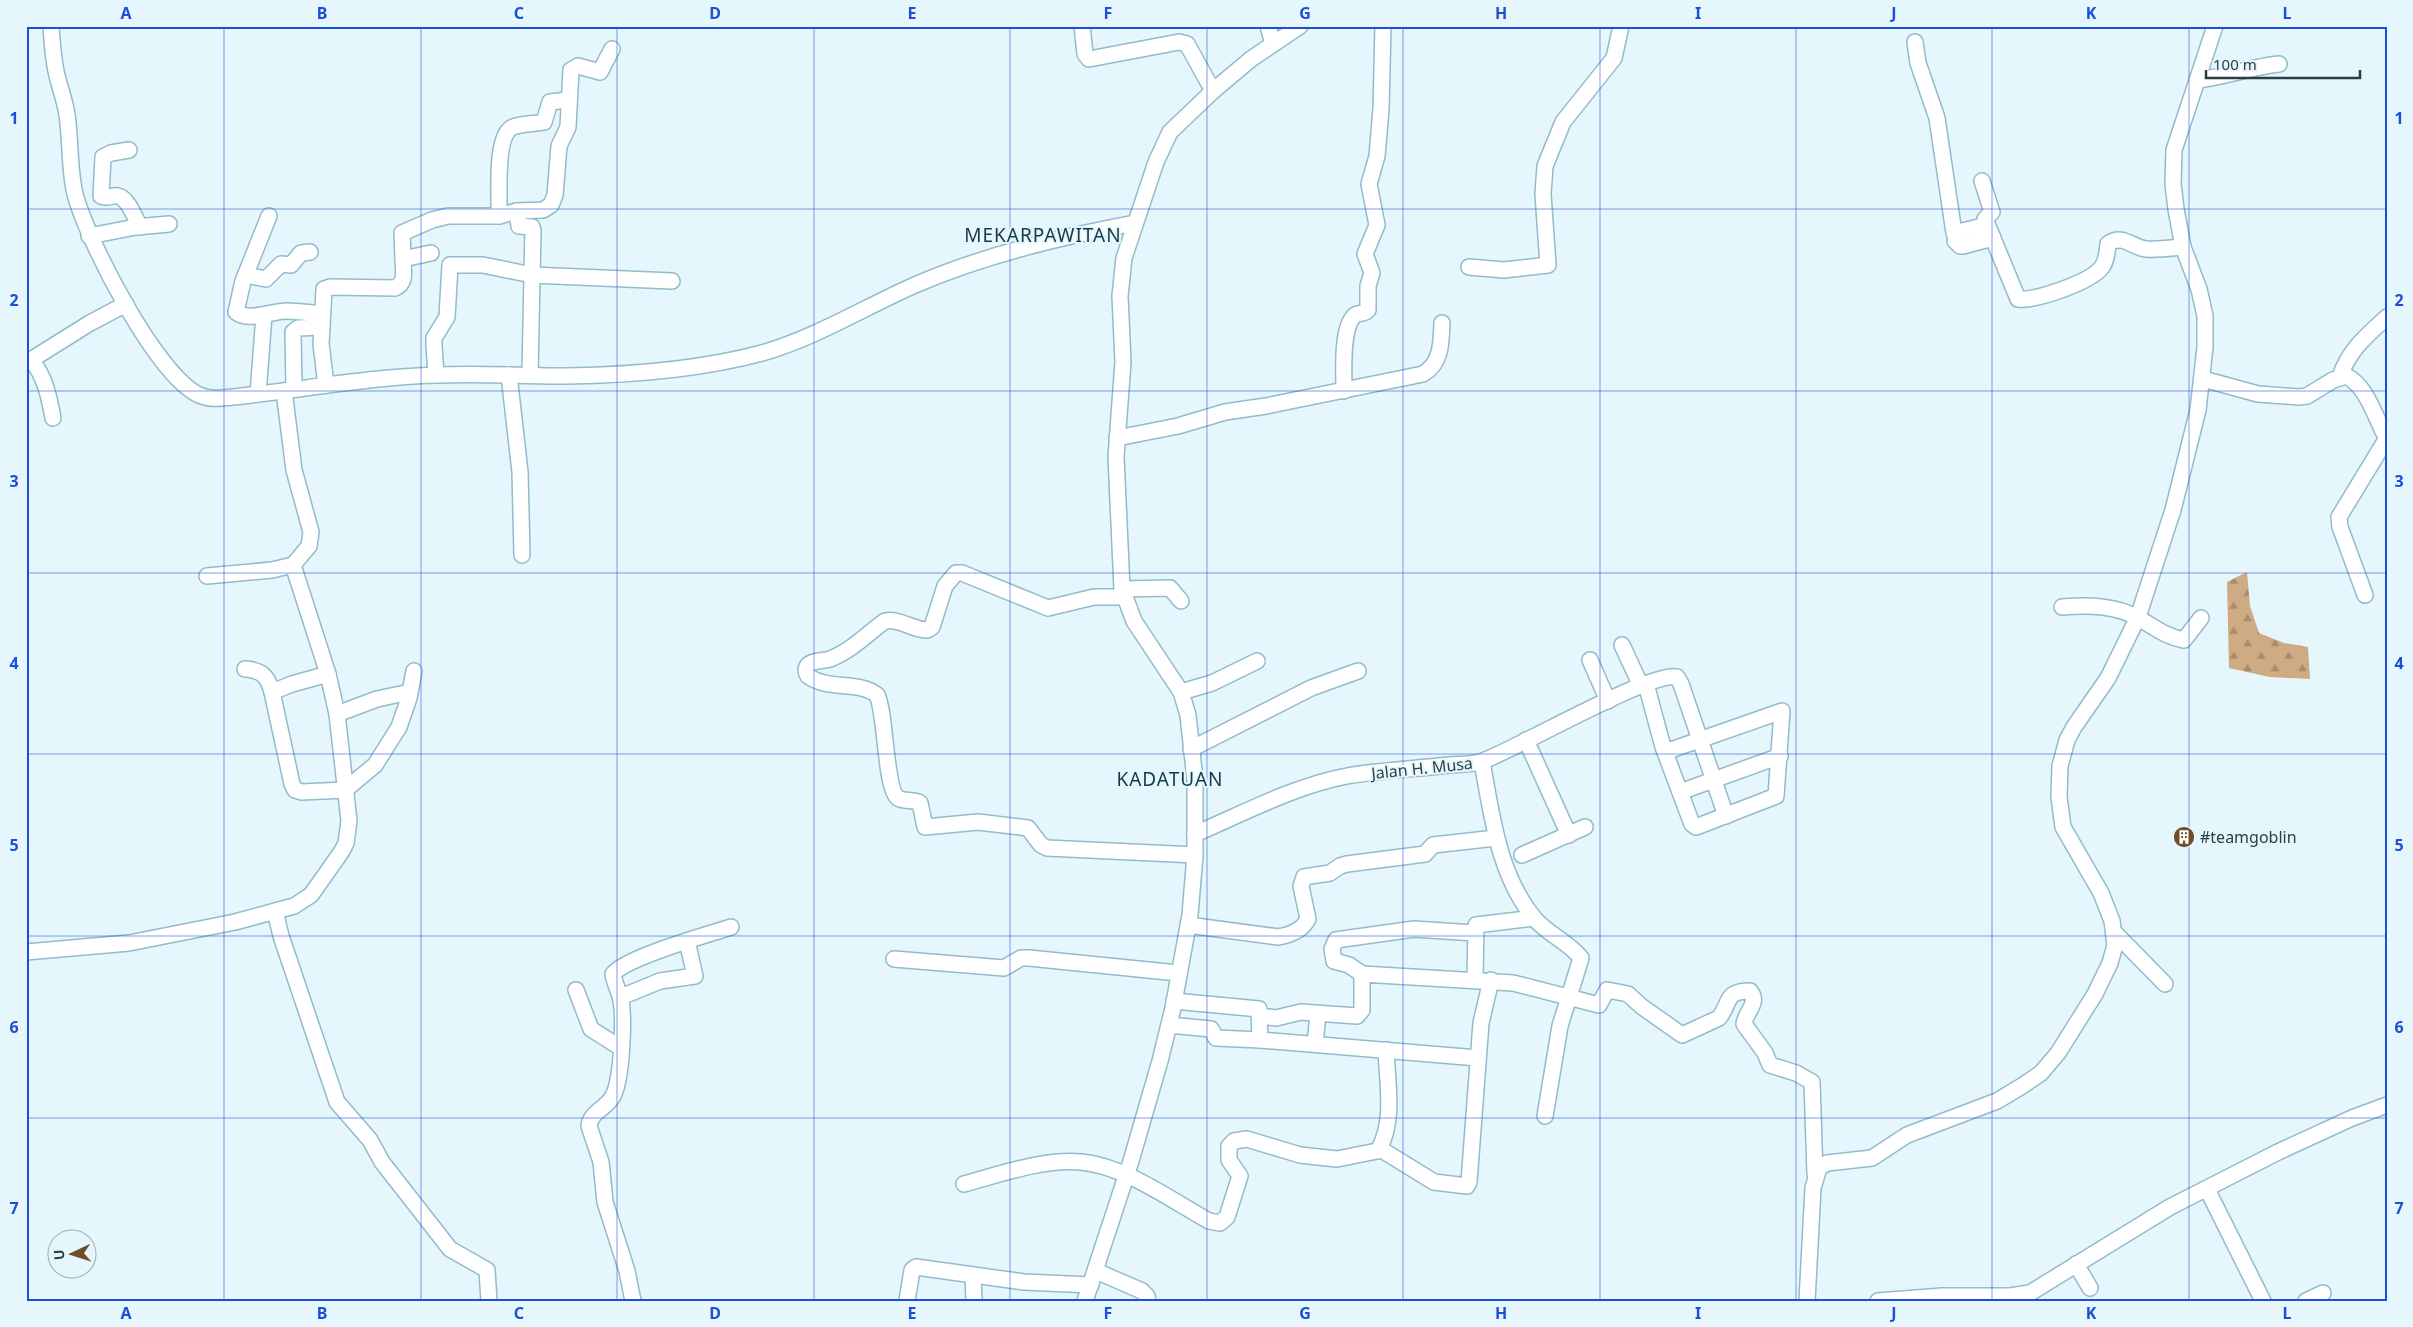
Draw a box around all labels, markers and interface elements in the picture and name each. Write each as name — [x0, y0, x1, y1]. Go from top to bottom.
text: A — [120, 2, 132, 24]
text: B — [317, 2, 327, 24]
text: C — [514, 2, 524, 24]
text: D — [709, 2, 721, 24]
text: E — [908, 2, 917, 24]
text: F — [1104, 2, 1112, 24]
text: G — [1299, 2, 1311, 24]
text: H — [1495, 2, 1507, 24]
text: I — [1695, 2, 1701, 24]
text: J — [1889, 2, 1897, 24]
text: K — [2086, 2, 2097, 24]
text: L — [2283, 2, 2292, 24]
scale bar — [2206, 48, 2359, 80]
text: 100 m — [2213, 54, 2257, 74]
text: 1 — [9, 107, 19, 129]
text: 1 — [2394, 107, 2404, 129]
district label: MEKARPAWITAN — [964, 222, 1122, 248]
text: 2 — [9, 289, 19, 311]
text: 2 — [2394, 289, 2404, 311]
text: 3 — [9, 470, 19, 492]
text: 3 — [2394, 470, 2404, 492]
text: 4 — [9, 652, 19, 674]
text: 4 — [2394, 652, 2404, 674]
street label: Jalan H. Musa — [1368, 752, 1474, 784]
district label: KADATUAN — [1116, 766, 1224, 792]
building icon: #teamgoblin — [2172, 825, 2196, 849]
place label: #teamgoblin — [2200, 826, 2297, 848]
text: 5 — [9, 834, 19, 856]
text: 5 — [2394, 834, 2404, 856]
text: 6 — [9, 1016, 19, 1038]
text: 6 — [2394, 1016, 2404, 1038]
text: 7 — [9, 1197, 19, 1219]
text: 7 — [2394, 1197, 2404, 1219]
north arrow — [48, 1230, 98, 1280]
text: U — [49, 1249, 68, 1261]
text: A — [120, 1302, 132, 1324]
text: B — [317, 1302, 327, 1324]
text: C — [514, 1302, 524, 1324]
text: D — [709, 1302, 721, 1324]
text: E — [908, 1302, 917, 1324]
text: F — [1104, 1302, 1112, 1324]
text: G — [1299, 1302, 1311, 1324]
text: H — [1495, 1302, 1507, 1324]
text: I — [1695, 1302, 1701, 1324]
text: J — [1889, 1302, 1897, 1324]
text: K — [2086, 1302, 2097, 1324]
text: L — [2283, 1302, 2292, 1324]

